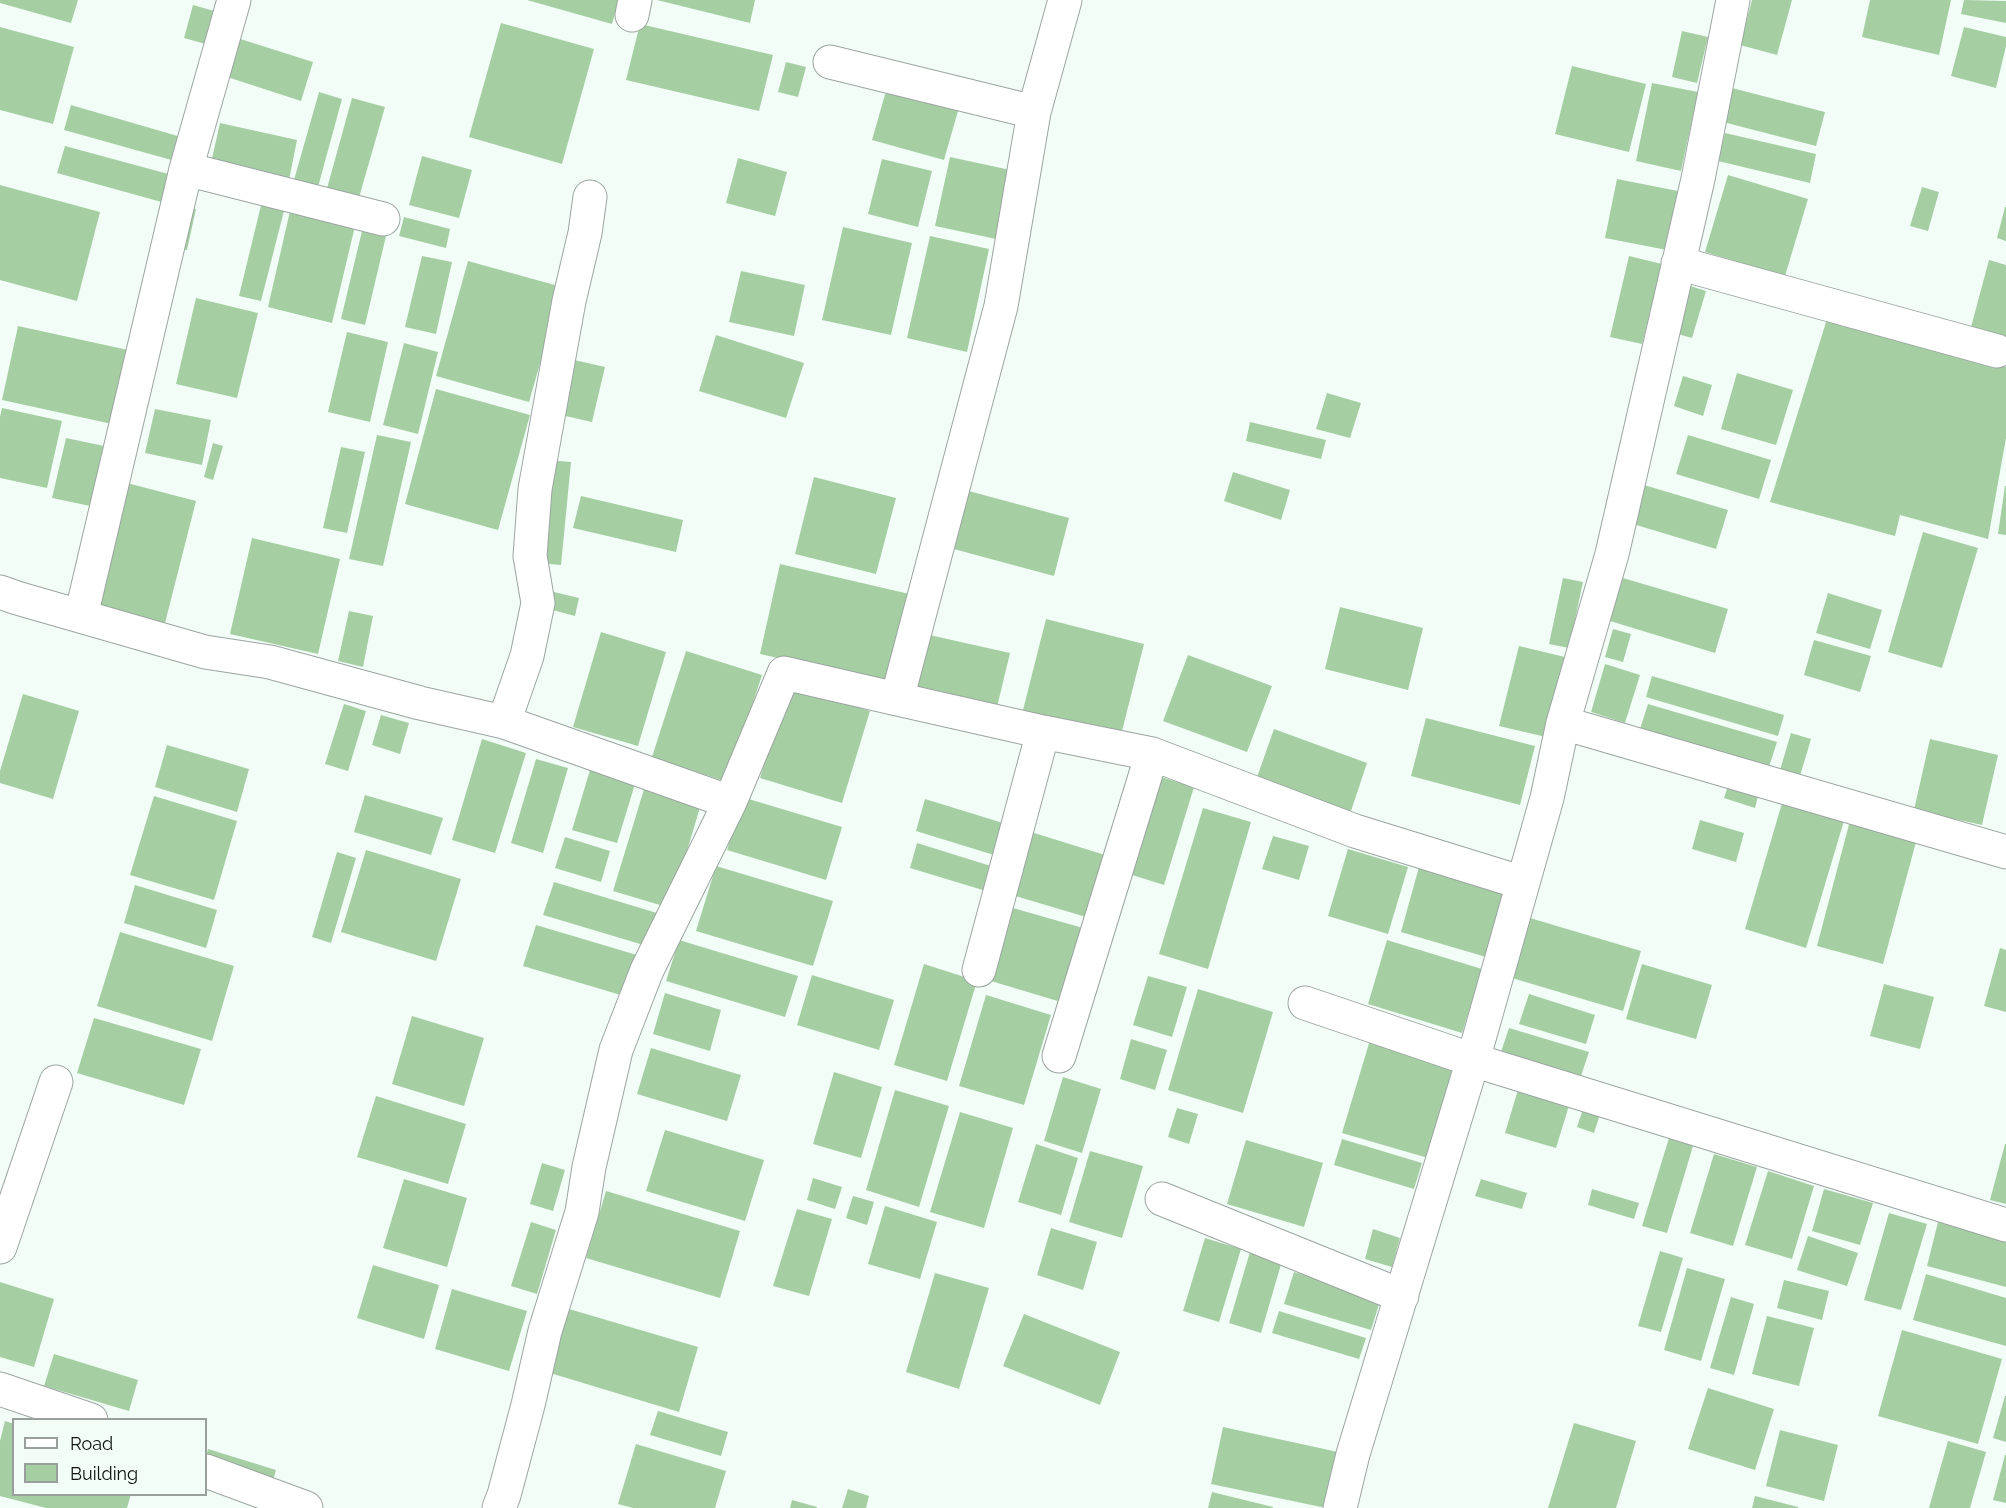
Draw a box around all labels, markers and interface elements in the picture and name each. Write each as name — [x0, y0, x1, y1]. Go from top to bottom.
legend — [12, 1418, 207, 1496]
text: Road — [70, 1433, 113, 1454]
text: Building — [70, 1463, 138, 1484]

